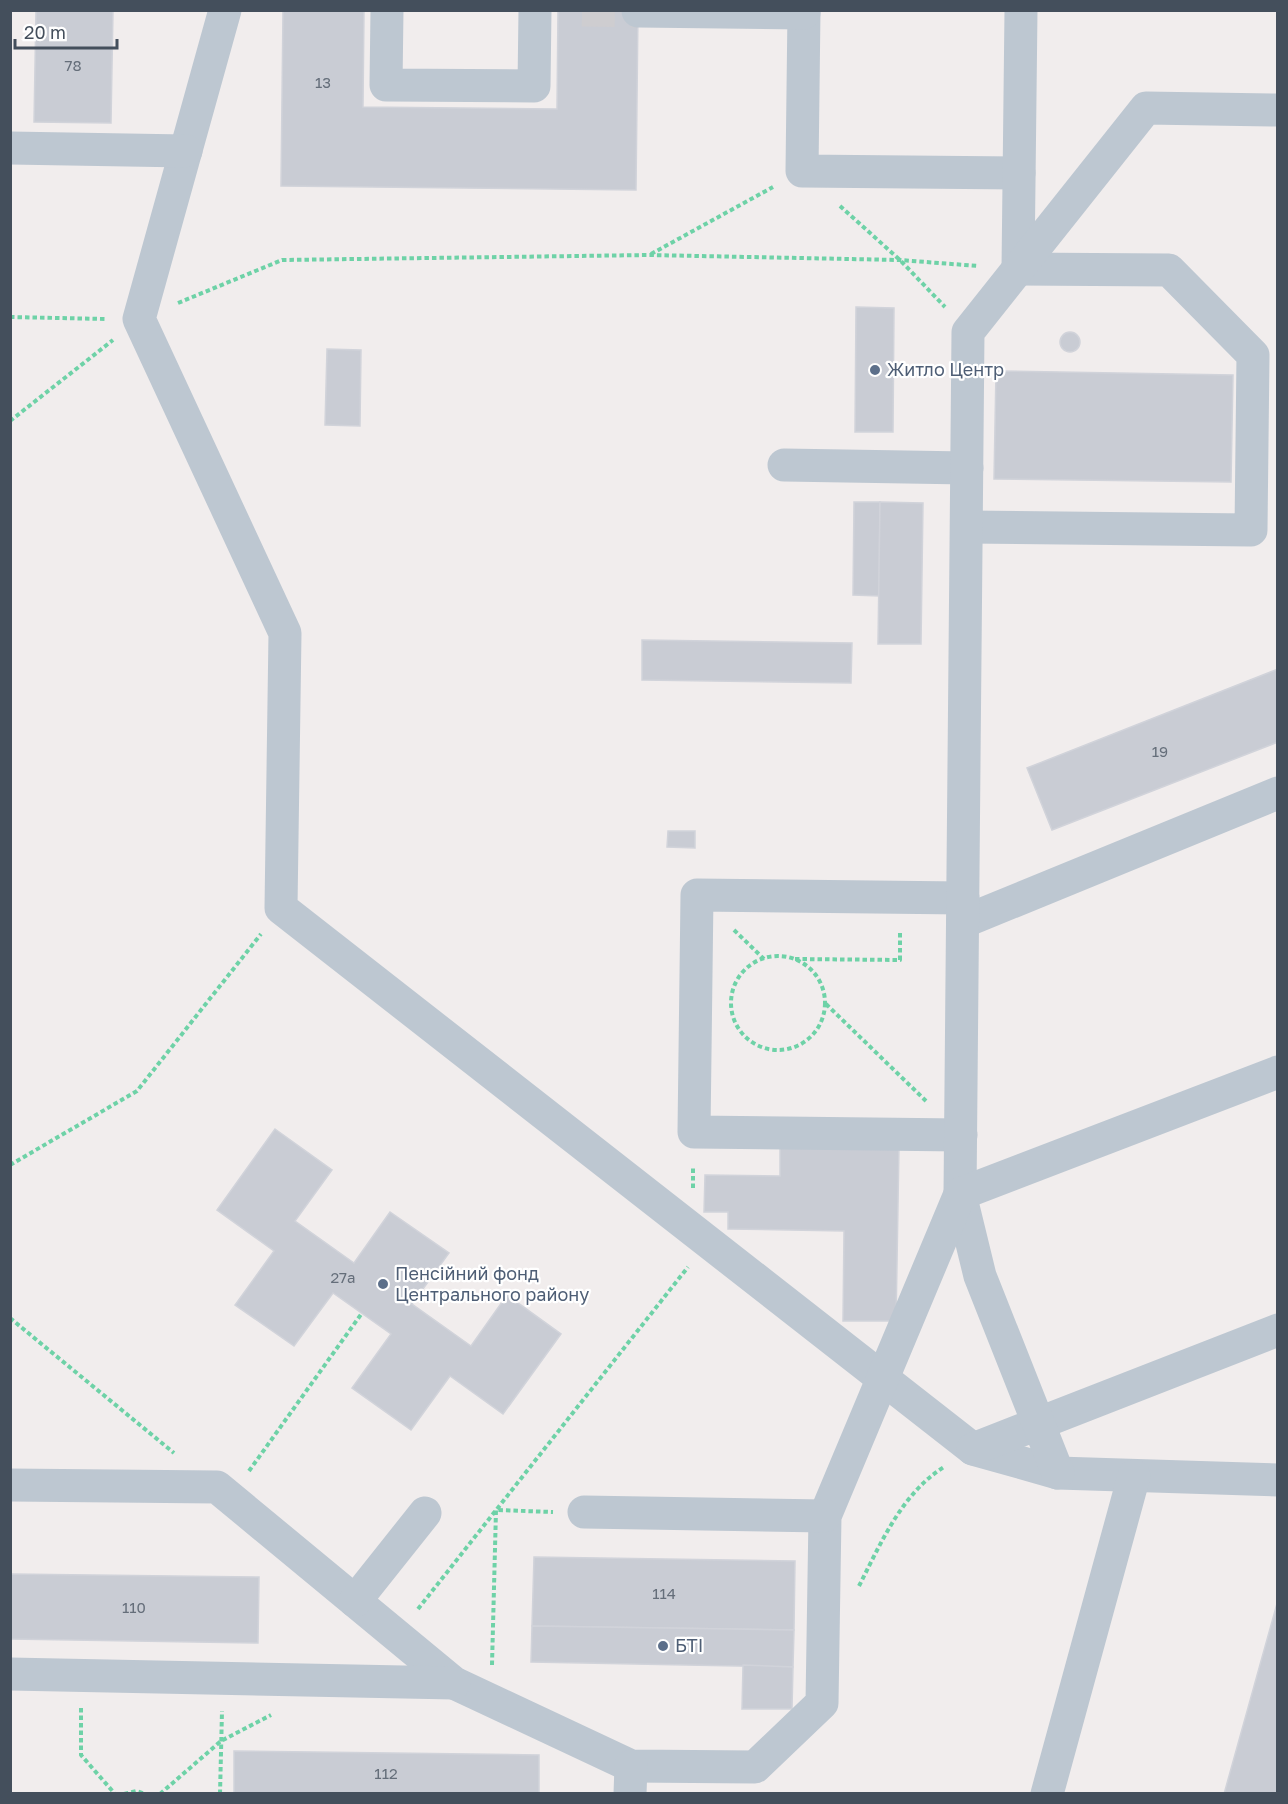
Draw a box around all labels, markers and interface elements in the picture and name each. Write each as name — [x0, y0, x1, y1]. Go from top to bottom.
scale bar — [15, 12, 117, 50]
text: 20 m — [24, 21, 66, 43]
house number: 78 — [64, 56, 82, 74]
house number: 13 — [315, 73, 331, 91]
place label: Житло Центр — [887, 358, 1004, 380]
marker: Житло Центр — [868, 363, 882, 377]
house number: 19 — [1152, 742, 1168, 760]
place label: Пенсійний фонд Центрального району — [395, 1262, 589, 1305]
house number: 27а — [330, 1268, 356, 1286]
marker: Пенсійний фонд Центрального району — [376, 1277, 390, 1291]
house number: 114 — [652, 1584, 676, 1602]
house number: 110 — [122, 1598, 146, 1616]
place label: БТІ — [675, 1634, 703, 1656]
marker: БТІ — [656, 1639, 670, 1653]
house number: 112 — [374, 1764, 398, 1782]

